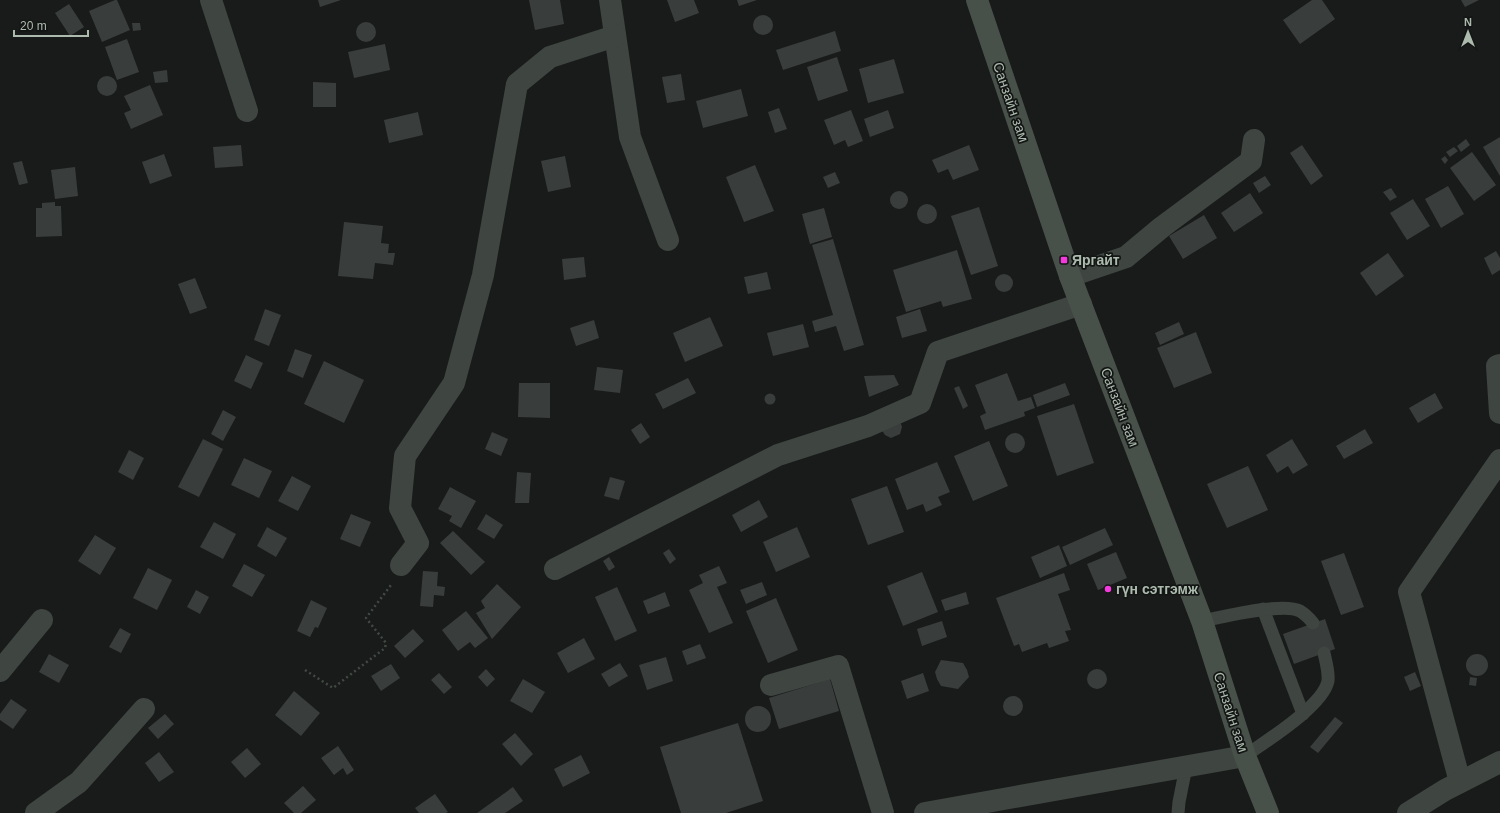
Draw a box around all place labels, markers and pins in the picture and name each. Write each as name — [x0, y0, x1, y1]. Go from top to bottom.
place label: Яргайт — [1072, 252, 1120, 268]
marker: Яргайт — [1059, 255, 1069, 265]
place label: гүн сэтгэмж — [1116, 581, 1199, 597]
marker: гүн сэтгэмж — [1103, 584, 1113, 594]

